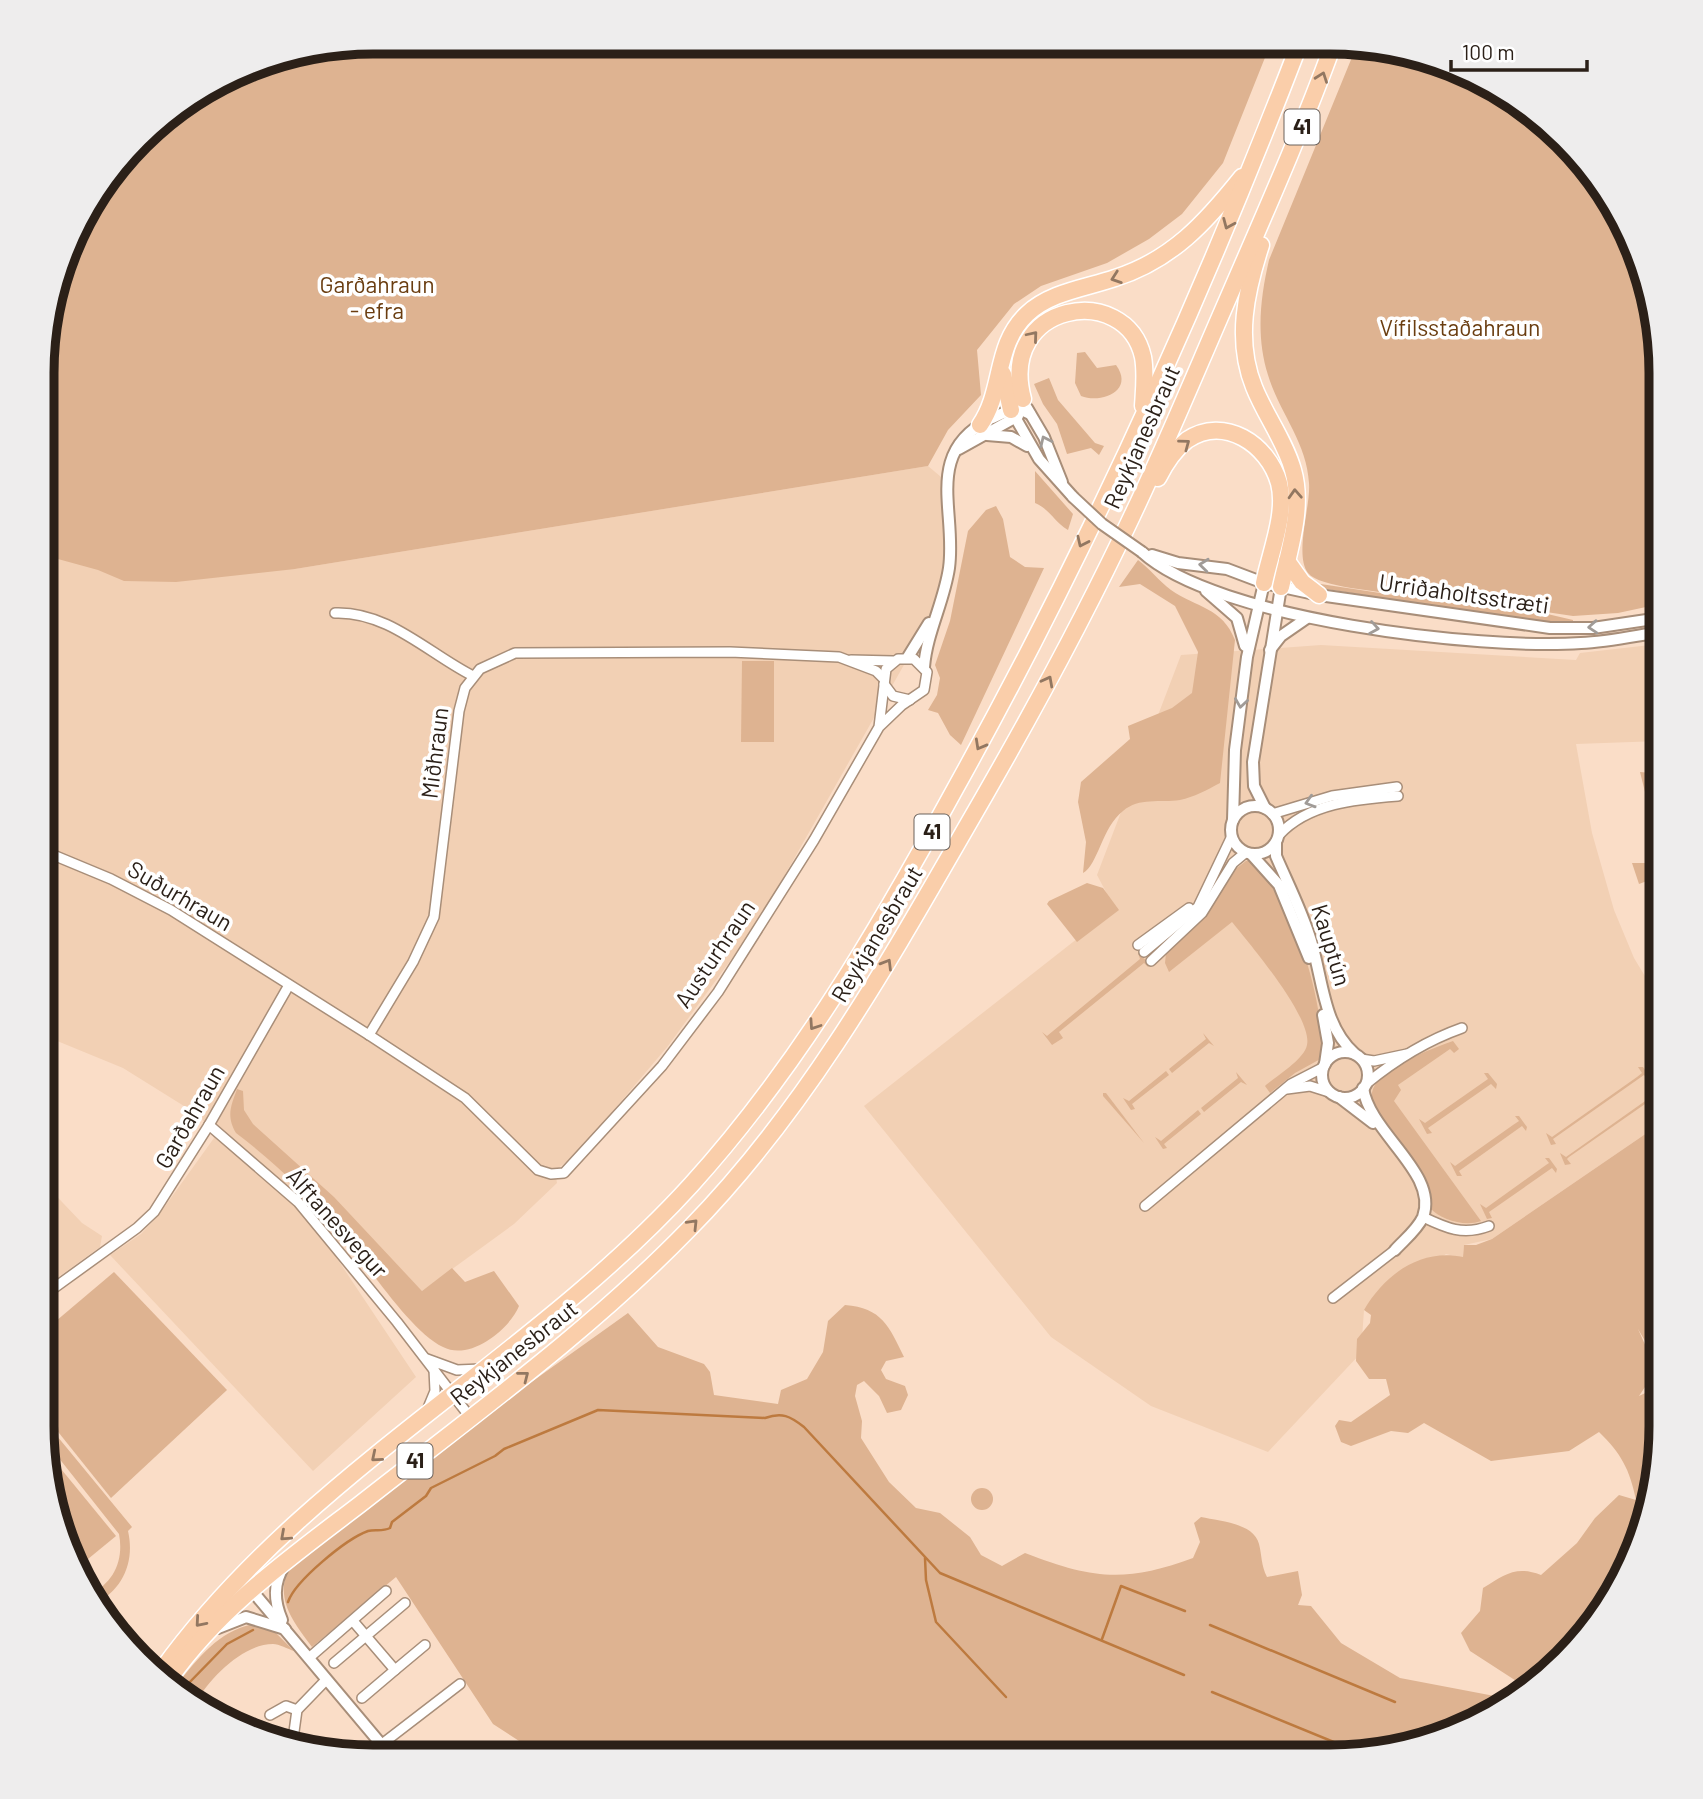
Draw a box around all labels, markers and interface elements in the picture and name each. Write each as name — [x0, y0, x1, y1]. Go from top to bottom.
scale bar — [1451, 28, 1588, 72]
text: 100 m — [1462, 39, 1515, 64]
one-way arrow — [1314, 71, 1328, 83]
road number: 41 — [1284, 110, 1320, 144]
one-way arrow — [1222, 217, 1236, 229]
park label: Garðahraun - efra — [319, 270, 435, 324]
one-way arrow — [1110, 270, 1122, 284]
park label: Vífilsstaðahraun — [1380, 313, 1540, 341]
one-way arrow — [1025, 331, 1037, 344]
street label: Reykjanesbraut — [1097, 360, 1185, 513]
one-way arrow — [1039, 436, 1053, 448]
one-way arrow — [1177, 439, 1190, 452]
one-way arrow — [1288, 488, 1303, 499]
one-way arrow — [1077, 535, 1091, 547]
one-way arrow — [1198, 558, 1209, 573]
street label: Urriðaholtsstræti — [1377, 567, 1551, 619]
one-way arrow — [1368, 620, 1380, 635]
one-way arrow — [1587, 620, 1598, 635]
one-way arrow — [1039, 675, 1053, 688]
one-way arrow — [1234, 698, 1249, 709]
street label: Miðhraun — [415, 706, 453, 800]
one-way arrow — [975, 738, 988, 750]
one-way arrow — [1305, 794, 1317, 808]
road number: 41 — [914, 814, 950, 850]
street label: Suðurhraun — [123, 854, 238, 936]
street label: Reykjanesbraut — [824, 860, 928, 1007]
street label: Austurhraun — [668, 894, 760, 1013]
street label: Kauptún — [1306, 900, 1358, 989]
one-way arrow — [879, 958, 892, 971]
one-way arrow — [810, 1017, 822, 1030]
street label: Garðahraun — [148, 1060, 230, 1173]
street label: Álftanesvegur — [281, 1162, 395, 1283]
one-way arrow — [685, 1219, 698, 1232]
street label: Reykjanesbraut — [444, 1294, 583, 1411]
one-way arrow — [516, 1371, 529, 1384]
road number: 41 — [398, 1444, 432, 1478]
one-way arrow — [371, 1449, 383, 1462]
one-way arrow — [280, 1527, 293, 1540]
one-way arrow — [196, 1614, 208, 1627]

